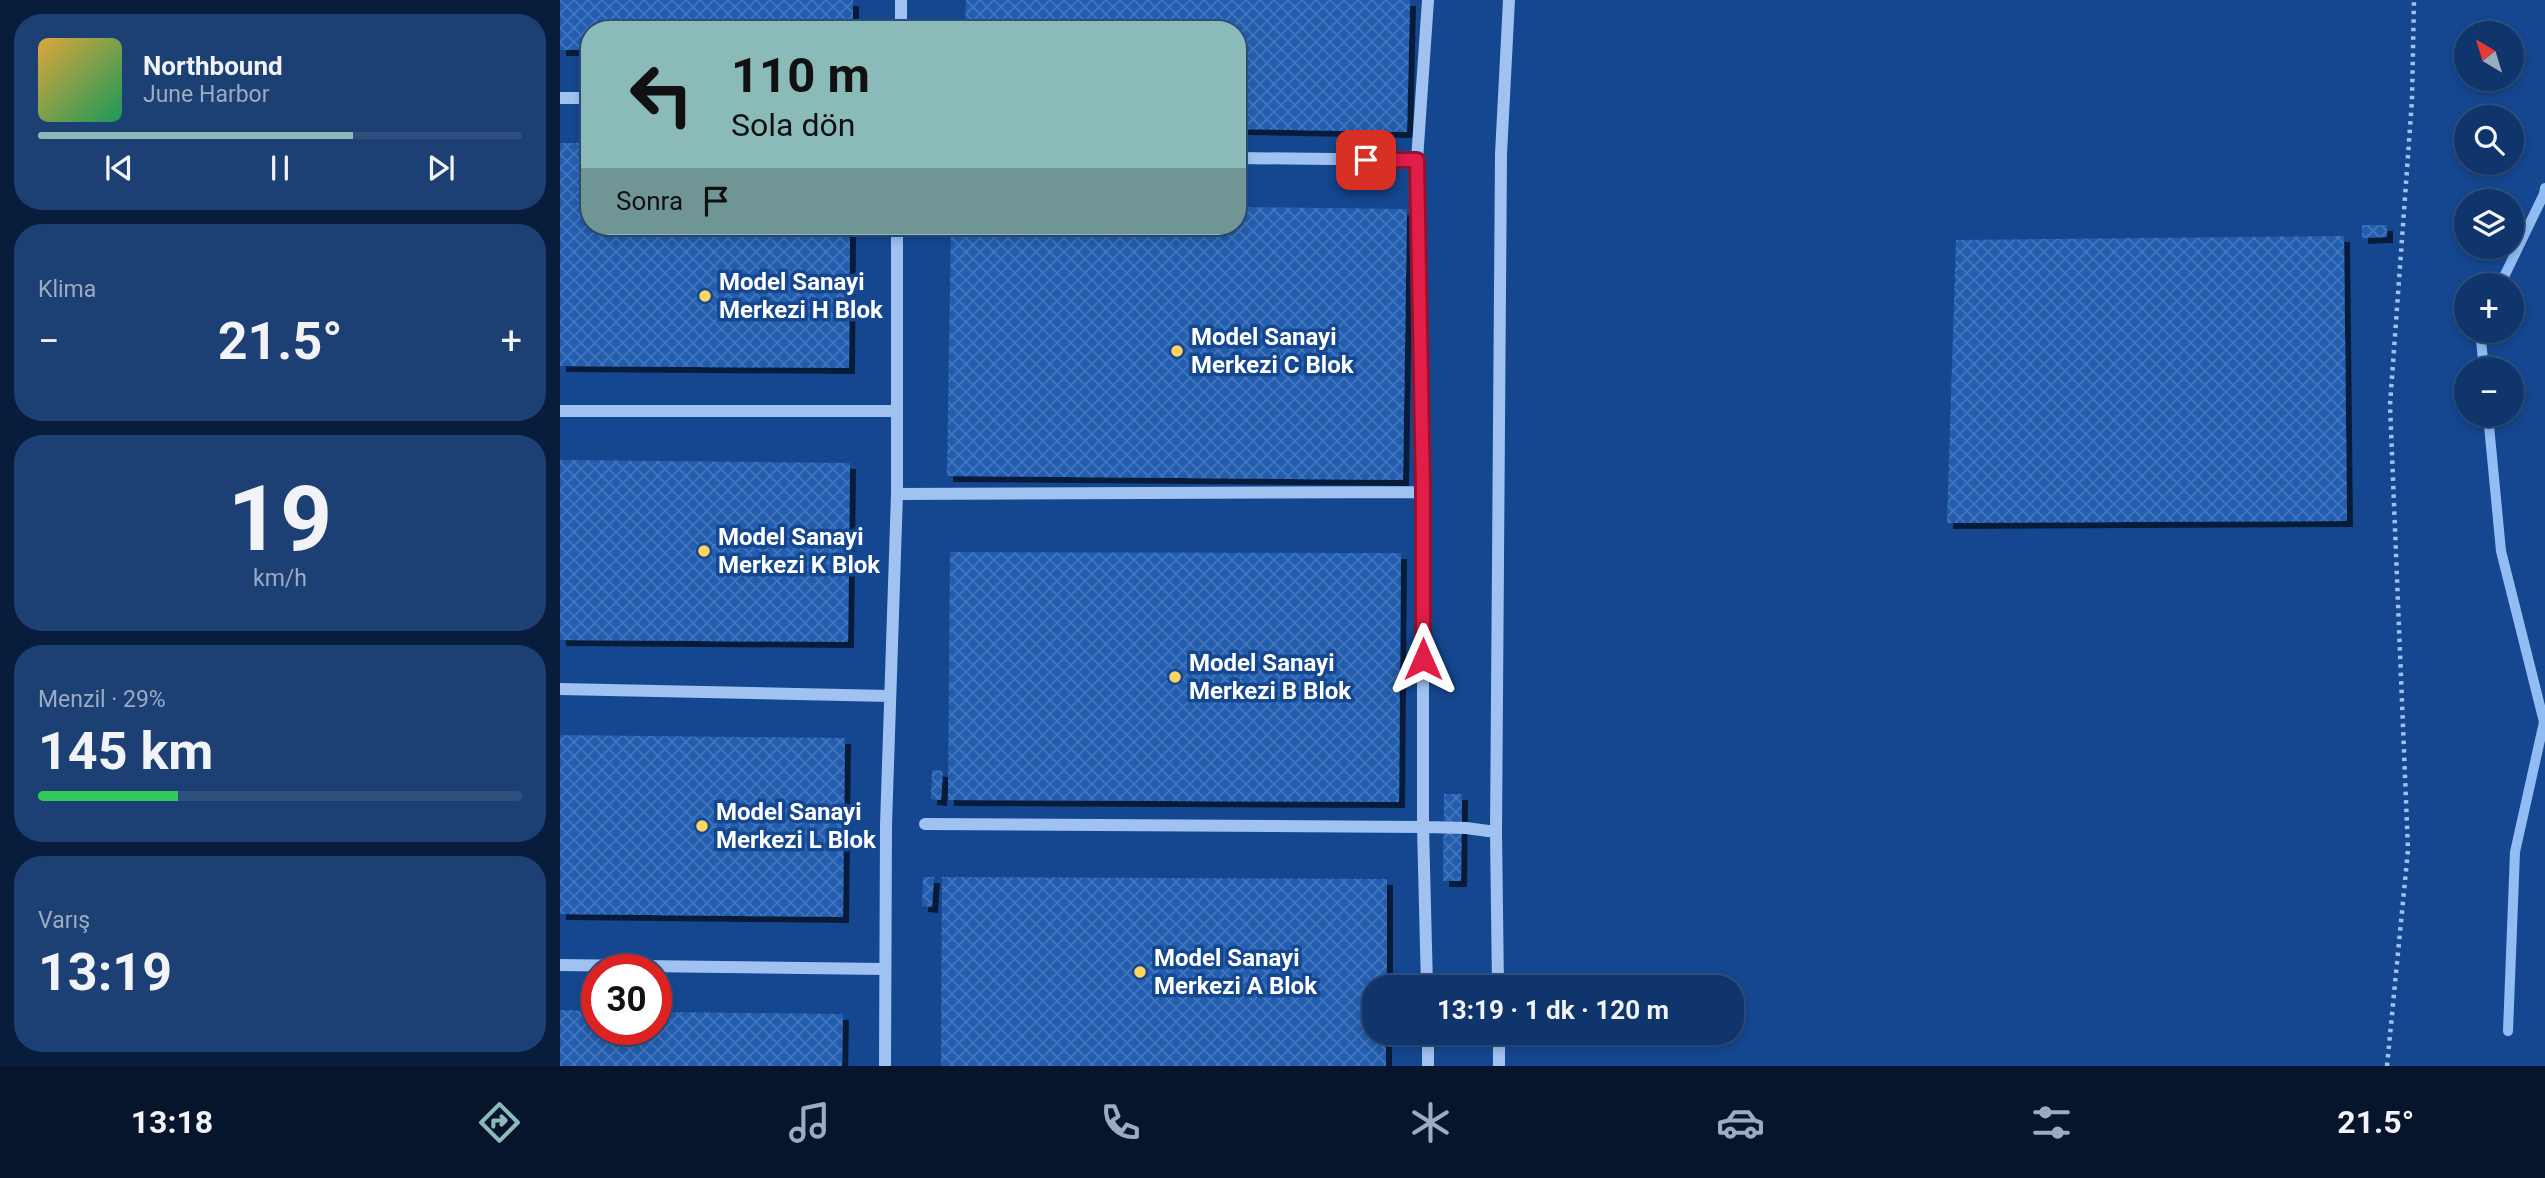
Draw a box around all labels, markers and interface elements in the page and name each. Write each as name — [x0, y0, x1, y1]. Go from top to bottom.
north arrow — [2454, 21, 2524, 91]
map controls — [2454, 21, 2524, 427]
text: 110 m — [731, 47, 870, 104]
icon: left — [616, 49, 707, 140]
text: Northbound — [143, 51, 283, 81]
text: June Harbor — [143, 81, 270, 108]
button: search — [2454, 105, 2524, 175]
text: Sola dön — [731, 106, 855, 144]
pin — [1336, 130, 1396, 190]
icon: arrive — [1347, 141, 1385, 179]
icon: previous — [100, 149, 138, 187]
icon: pause — [261, 149, 299, 187]
icon: next — [422, 149, 460, 187]
icon: arrive — [697, 182, 735, 220]
text: Sonra — [616, 186, 683, 216]
button: layers — [2454, 189, 2524, 259]
place label: Model Sanayi Merkezi H Blok — [719, 268, 884, 324]
button: + — [2454, 273, 2524, 343]
text: Klima — [38, 276, 96, 303]
marker: Model Sanayi Merkezi H Blok — [697, 288, 713, 304]
text: 21.5° — [218, 311, 343, 372]
text: − — [38, 319, 60, 363]
text: + — [500, 319, 522, 363]
place label: Model Sanayi Merkezi C Blok — [1191, 323, 1355, 379]
marker: Model Sanayi Merkezi C Blok — [1169, 343, 1185, 359]
button: − — [2454, 357, 2524, 427]
text: 19 — [228, 466, 332, 572]
place label: Model Sanayi Merkezi K Blok — [718, 523, 881, 579]
marker: Model Sanayi Merkezi K Blok — [696, 543, 712, 559]
text: km/h — [253, 565, 307, 592]
position arrow — [1386, 622, 1460, 696]
place label: Model Sanayi Merkezi B Blok — [1189, 649, 1352, 705]
marker: Model Sanayi Merkezi B Blok — [1167, 669, 1183, 685]
text: Menzil · 29% — [38, 686, 166, 713]
text: 145 km — [38, 721, 213, 782]
place label: Model Sanayi Merkezi L Blok — [716, 798, 877, 854]
marker: Model Sanayi Merkezi L Blok — [694, 818, 710, 834]
text: Varış — [38, 907, 90, 934]
text: 13:19 — [38, 942, 172, 1003]
place label: Model Sanayi Merkezi A Blok — [1154, 944, 1318, 1000]
speed limit sign: 30 — [581, 954, 672, 1045]
marker: Model Sanayi Merkezi A Blok — [1132, 964, 1148, 980]
text: 13:19 · 1 dk · 120 m — [1437, 995, 1669, 1025]
icon: directions — [475, 1098, 524, 1147]
icon: music — [785, 1098, 834, 1147]
icon: phone — [1096, 1098, 1145, 1147]
icon: climate — [1406, 1098, 1455, 1147]
icon: car — [1716, 1098, 1765, 1147]
icon: filters — [2027, 1098, 2076, 1147]
text: 13:18 — [131, 1103, 213, 1141]
text: 21.5° — [2337, 1103, 2414, 1141]

